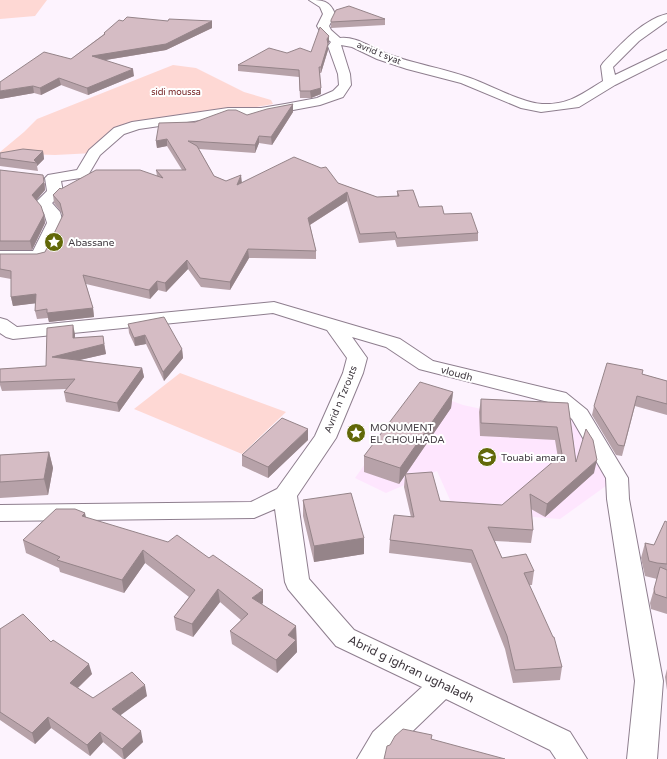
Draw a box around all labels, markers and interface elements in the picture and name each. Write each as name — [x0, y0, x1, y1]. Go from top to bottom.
street label: avrid t syat — [355, 40, 403, 68]
park label: sidi moussa — [151, 87, 201, 98]
place icon: Abassane — [43, 231, 65, 253]
place label: Abassane — [68, 237, 115, 249]
street label: Avrid n Tzrouts — [322, 364, 360, 435]
street label: vloudh — [440, 364, 474, 384]
place icon: MONUMENT EL CHOUHADA — [345, 422, 367, 444]
place label: MONUMENT EL CHOUHADA — [370, 422, 445, 446]
school or university icon: Touabi amara — [476, 446, 498, 468]
place label: Touabi amara — [501, 452, 566, 464]
street label: Abrid g ighran ughaladh — [346, 632, 476, 706]

